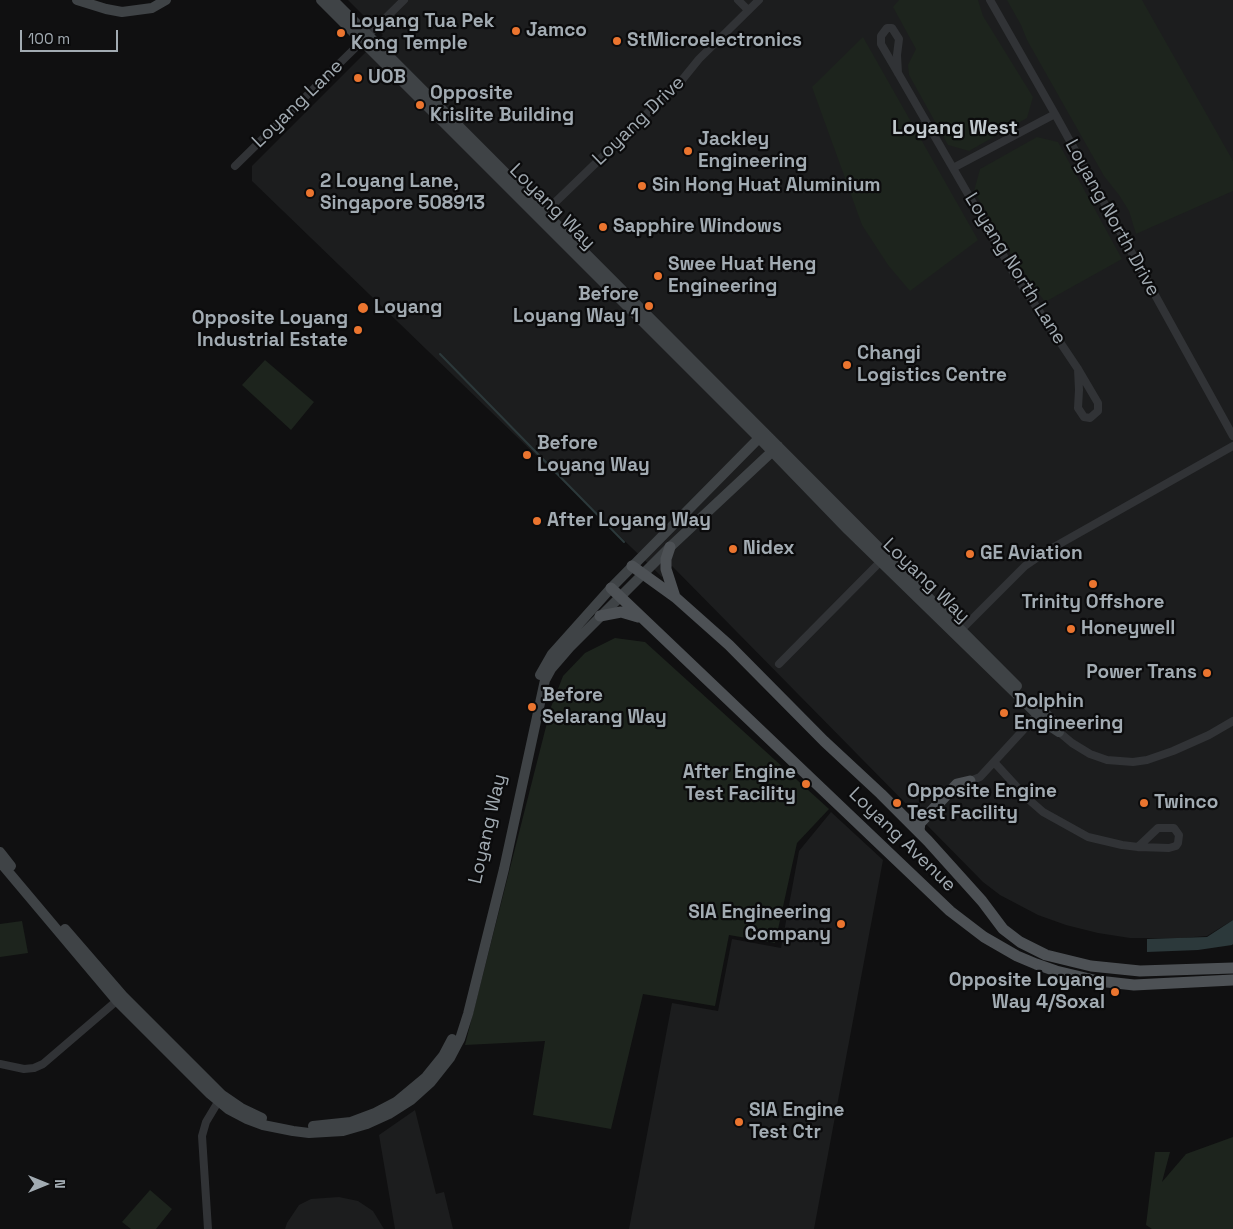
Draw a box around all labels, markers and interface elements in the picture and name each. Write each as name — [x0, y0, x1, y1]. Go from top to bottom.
place label: Loyang Tua Pek Kong Temple — [351, 11, 495, 55]
scale bar — [22, 20, 120, 52]
place label: Jamco — [526, 20, 587, 42]
marker: Jamco — [510, 25, 522, 37]
marker: Loyang Tua Pek Kong Temple — [335, 27, 347, 39]
text: 100 m — [28, 29, 70, 48]
place label: StMicroelectronics — [627, 30, 802, 52]
marker: StMicroelectronics — [611, 35, 623, 47]
street label: Loyang Lane — [248, 55, 348, 153]
place label: UOB — [368, 67, 406, 89]
marker: UOB — [352, 72, 364, 84]
street label: Loyang Drive — [588, 72, 690, 170]
place label: Opposite Krislite Building — [430, 83, 574, 127]
marker: Opposite Krislite Building — [414, 99, 426, 111]
district label: Loyang West — [892, 117, 1018, 141]
place label: Jackley Engineering — [698, 129, 807, 173]
street label: Loyang North Drive — [1059, 136, 1165, 300]
marker: Jackley Engineering — [682, 145, 694, 157]
street label: Loyang Way — [504, 159, 600, 255]
place label: 2 Loyang Lane, Singapore 508913 — [320, 171, 485, 215]
place label: Sin Hong Huat Aluminium — [652, 175, 881, 197]
marker: Sin Hong Huat Aluminium — [636, 180, 648, 192]
marker: 2 Loyang Lane, Singapore 508913 — [304, 187, 316, 199]
street label: Loyang North Lane — [959, 189, 1071, 349]
place label: Sapphire Windows — [613, 216, 782, 238]
marker: Sapphire Windows — [597, 221, 609, 233]
place label: Swee Huat Heng Engineering — [668, 254, 816, 298]
marker: Swee Huat Heng Engineering — [652, 270, 664, 282]
place label: Before Loyang Way 1 — [513, 284, 639, 328]
place label: Loyang — [374, 297, 442, 319]
marker: Before Loyang Way 1 — [643, 300, 655, 312]
marker: Loyang — [356, 301, 370, 315]
place label: Opposite Loyang Industrial Estate — [192, 308, 348, 352]
marker: Opposite Loyang Industrial Estate — [352, 324, 364, 336]
place label: Changi Logistics Centre — [857, 343, 1007, 387]
marker: Changi Logistics Centre — [841, 359, 853, 371]
place label: Before Loyang Way — [537, 433, 650, 477]
marker: Before Loyang Way — [521, 449, 533, 461]
place label: After Loyang Way — [547, 510, 711, 532]
marker: After Loyang Way — [531, 515, 543, 527]
street label: Loyang Way — [878, 534, 974, 628]
place label: Nidex — [743, 538, 795, 560]
marker: Nidex — [727, 543, 739, 555]
place label: GE Aviation — [980, 543, 1083, 565]
marker: GE Aviation — [964, 548, 976, 560]
marker: Trinity Offshore — [1087, 578, 1099, 590]
place label: Trinity Offshore — [1021, 592, 1165, 614]
place label: Honeywell — [1081, 618, 1175, 640]
marker: Honeywell — [1065, 623, 1077, 635]
place label: Power Trans — [1086, 662, 1197, 684]
marker: Power Trans — [1201, 667, 1213, 679]
place label: Before Selarang Way — [542, 685, 667, 729]
place label: Dolphin Engineering — [1014, 691, 1123, 735]
marker: Before Selarang Way — [526, 701, 538, 713]
marker: Dolphin Engineering — [998, 707, 1010, 719]
place label: After Engine Test Facility — [683, 762, 796, 806]
street label: Loyang Way — [464, 772, 512, 886]
marker: After Engine Test Facility — [800, 778, 812, 790]
place label: Opposite Engine Test Facility — [907, 781, 1057, 825]
street label: Loyang Avenue — [844, 783, 960, 897]
place label: Twinco — [1154, 792, 1218, 814]
marker: Opposite Engine Test Facility — [891, 797, 903, 809]
marker: Twinco — [1138, 797, 1150, 809]
place label: SIA Engineering Company — [688, 902, 831, 946]
marker: SIA Engineering Company — [835, 918, 847, 930]
place label: Opposite Loyang Way 4/Soxal — [949, 970, 1105, 1014]
marker: Opposite Loyang Way 4/Soxal — [1109, 986, 1121, 998]
place label: SIA Engine Test Ctr — [749, 1100, 844, 1144]
marker: SIA Engine Test Ctr — [733, 1116, 745, 1128]
north arrow — [20, 1159, 70, 1209]
text: N — [51, 1179, 69, 1189]

